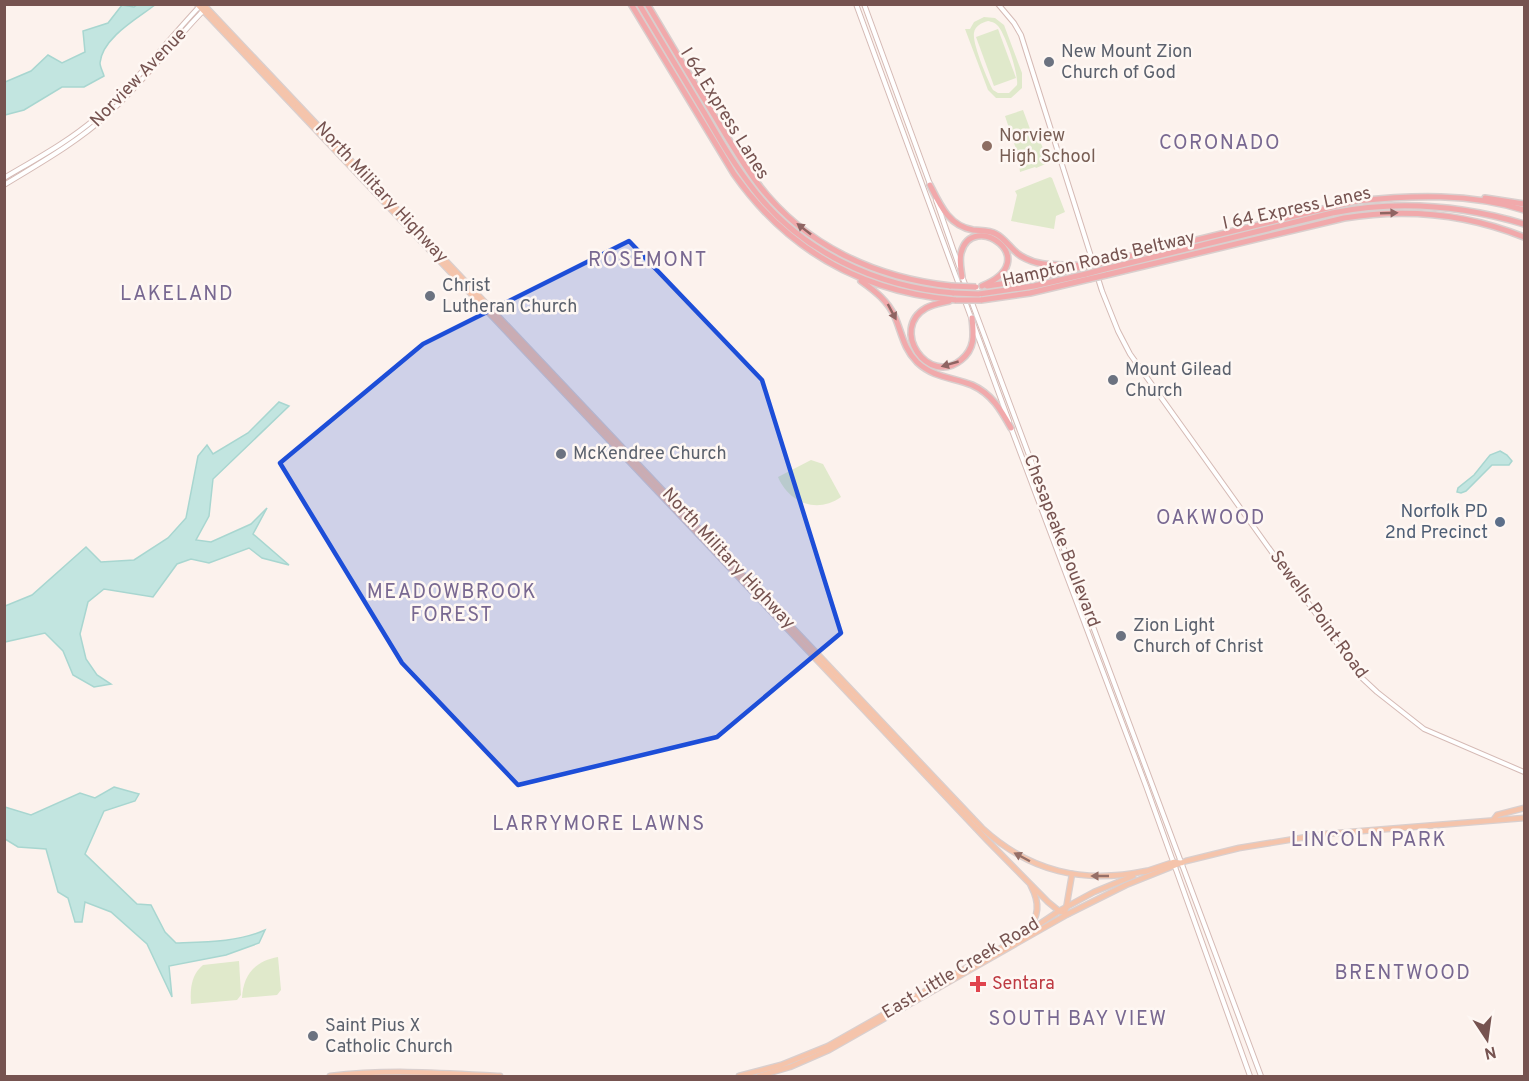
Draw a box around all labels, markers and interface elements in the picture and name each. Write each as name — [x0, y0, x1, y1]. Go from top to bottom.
street label: Norview Avenue — [86, 23, 192, 133]
place label: New Mount Zion Church of God — [1061, 41, 1192, 85]
street label: I 64 Express Lanes — [674, 44, 774, 184]
marker: New Mount Zion Church of God — [1042, 55, 1056, 69]
street label: North Military Highway — [309, 117, 453, 269]
place label: Norview High School — [999, 125, 1096, 169]
district label: CORONADO — [1159, 131, 1281, 157]
marker: Norview High School — [980, 139, 994, 153]
street label: I 64 Express Lanes — [1221, 182, 1373, 236]
one-way arrow — [1379, 208, 1398, 218]
one-way arrow — [796, 224, 811, 236]
street label: Hampton Roads Beltway — [1000, 227, 1198, 293]
district label: ROSEMONT — [588, 248, 708, 274]
place label: Christ Lutheran Church — [442, 275, 577, 319]
district label: LAKELAND — [120, 282, 234, 308]
marker: Christ Lutheran Church — [423, 289, 437, 303]
one-way arrow — [887, 304, 897, 321]
place label: Mount Gilead Church — [1125, 359, 1232, 403]
one-way arrow — [941, 360, 959, 369]
marker: Mount Gilead Church — [1106, 373, 1120, 387]
place label: McKendree Church — [573, 443, 727, 466]
marker: McKendree Church — [554, 447, 568, 461]
street label: Chesapeake Boulevard — [1017, 451, 1105, 631]
street label: North Military Highway — [656, 483, 800, 635]
place label: Norfolk PD 2nd Precinct — [1385, 501, 1488, 545]
district label: OAKWOOD — [1156, 506, 1266, 532]
marker: Norfolk PD 2nd Precinct — [1493, 515, 1507, 529]
street label: Sewells Point Road — [1264, 546, 1372, 684]
district label: MEADOWBROOK FOREST — [367, 580, 537, 629]
place label: Zion Light Church of Christ — [1133, 615, 1264, 659]
marker: Zion Light Church of Christ — [1114, 629, 1128, 643]
district label: LARRYMORE LAWNS — [492, 812, 706, 838]
district label: LINCOLN PARK — [1291, 828, 1447, 854]
one-way arrow — [1013, 852, 1030, 862]
one-way arrow — [1091, 871, 1110, 881]
street label: East Little Creek Road — [878, 913, 1044, 1025]
district label: BRENTWOOD — [1335, 961, 1471, 987]
place label: Sentara — [992, 973, 1055, 996]
marker: Sentara — [969, 975, 987, 993]
district label: SOUTH BAY VIEW — [988, 1007, 1168, 1033]
north arrow — [1457, 1009, 1517, 1069]
place label: Saint Pius X Catholic Church — [325, 1015, 453, 1059]
marker: Saint Pius X Catholic Church — [306, 1029, 320, 1043]
text: N — [1482, 1041, 1498, 1063]

